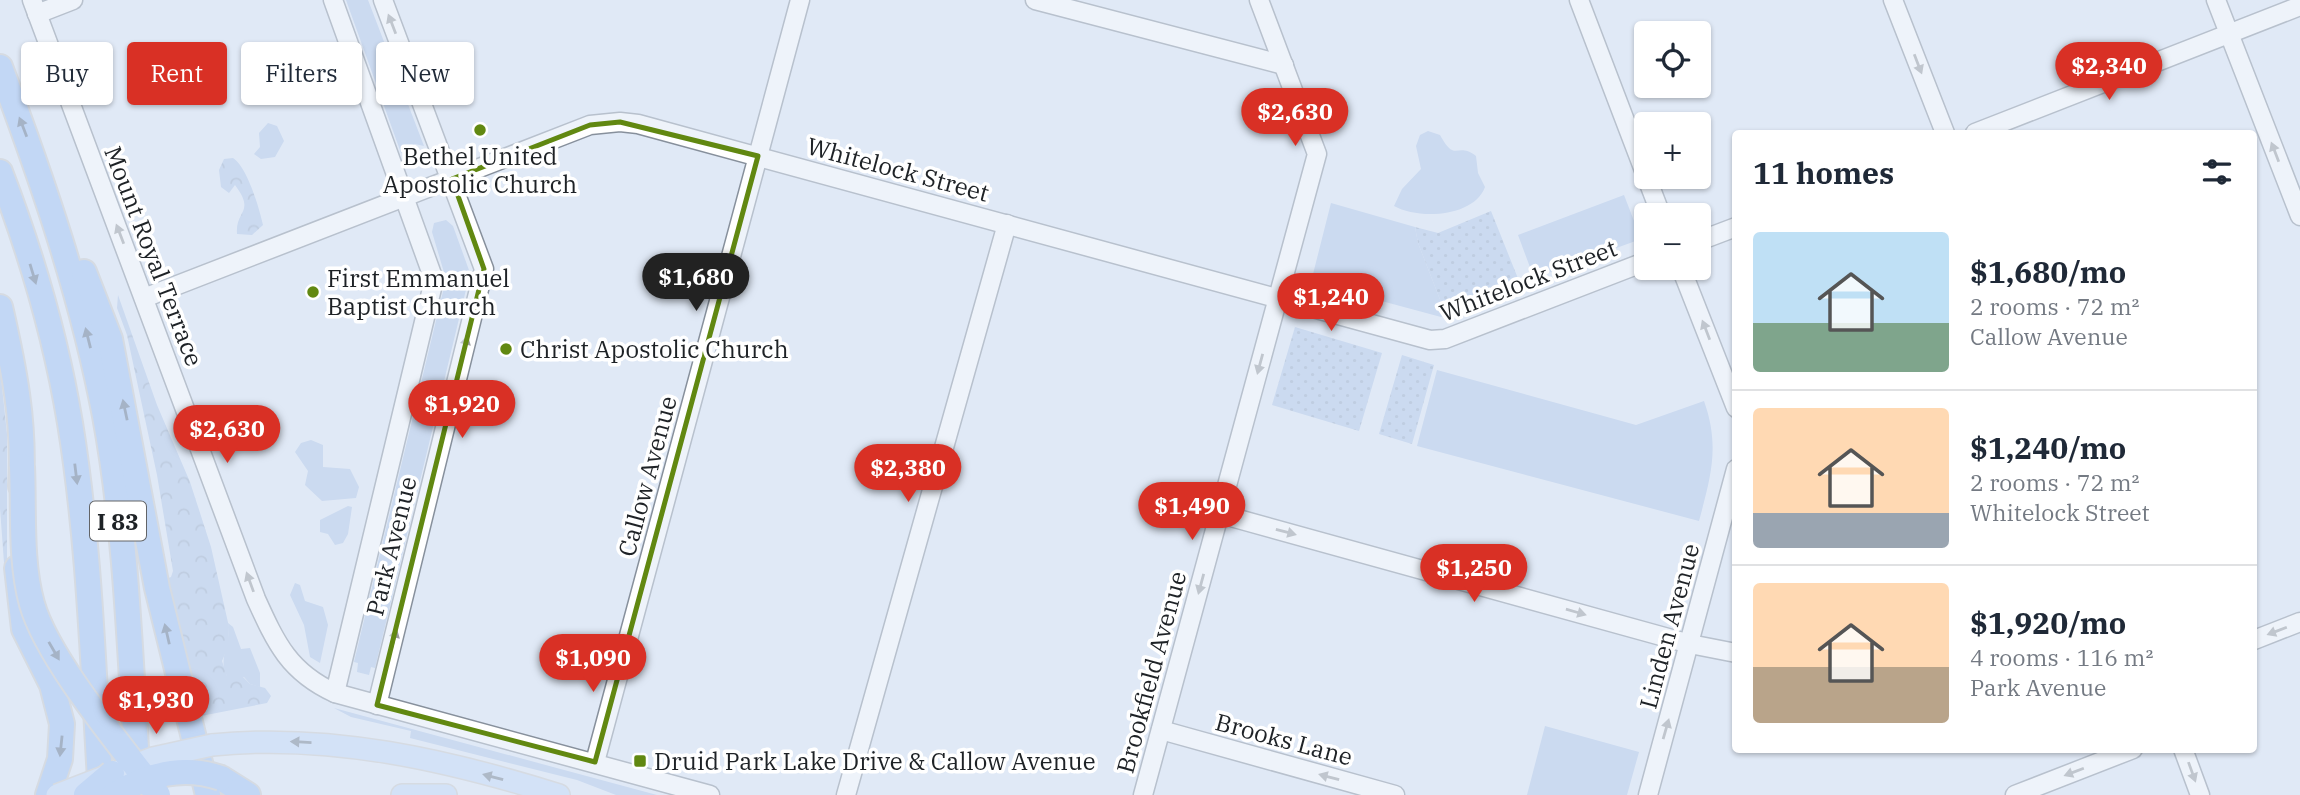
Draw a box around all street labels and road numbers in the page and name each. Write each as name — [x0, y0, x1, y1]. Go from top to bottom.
street label: Whitelock Street — [803, 129, 993, 209]
street label: Mount Royal Terrace — [97, 141, 211, 371]
street label: Whitelock Street — [1435, 231, 1621, 329]
street label: Callow Avenue — [610, 392, 684, 560]
street label: Park Avenue — [358, 473, 424, 619]
road number: I 83 — [90, 502, 146, 540]
street label: Linden Avenue — [1632, 540, 1706, 712]
street label: Brookfield Avenue — [1109, 567, 1193, 777]
street label: Brooks Lane — [1212, 705, 1356, 773]

